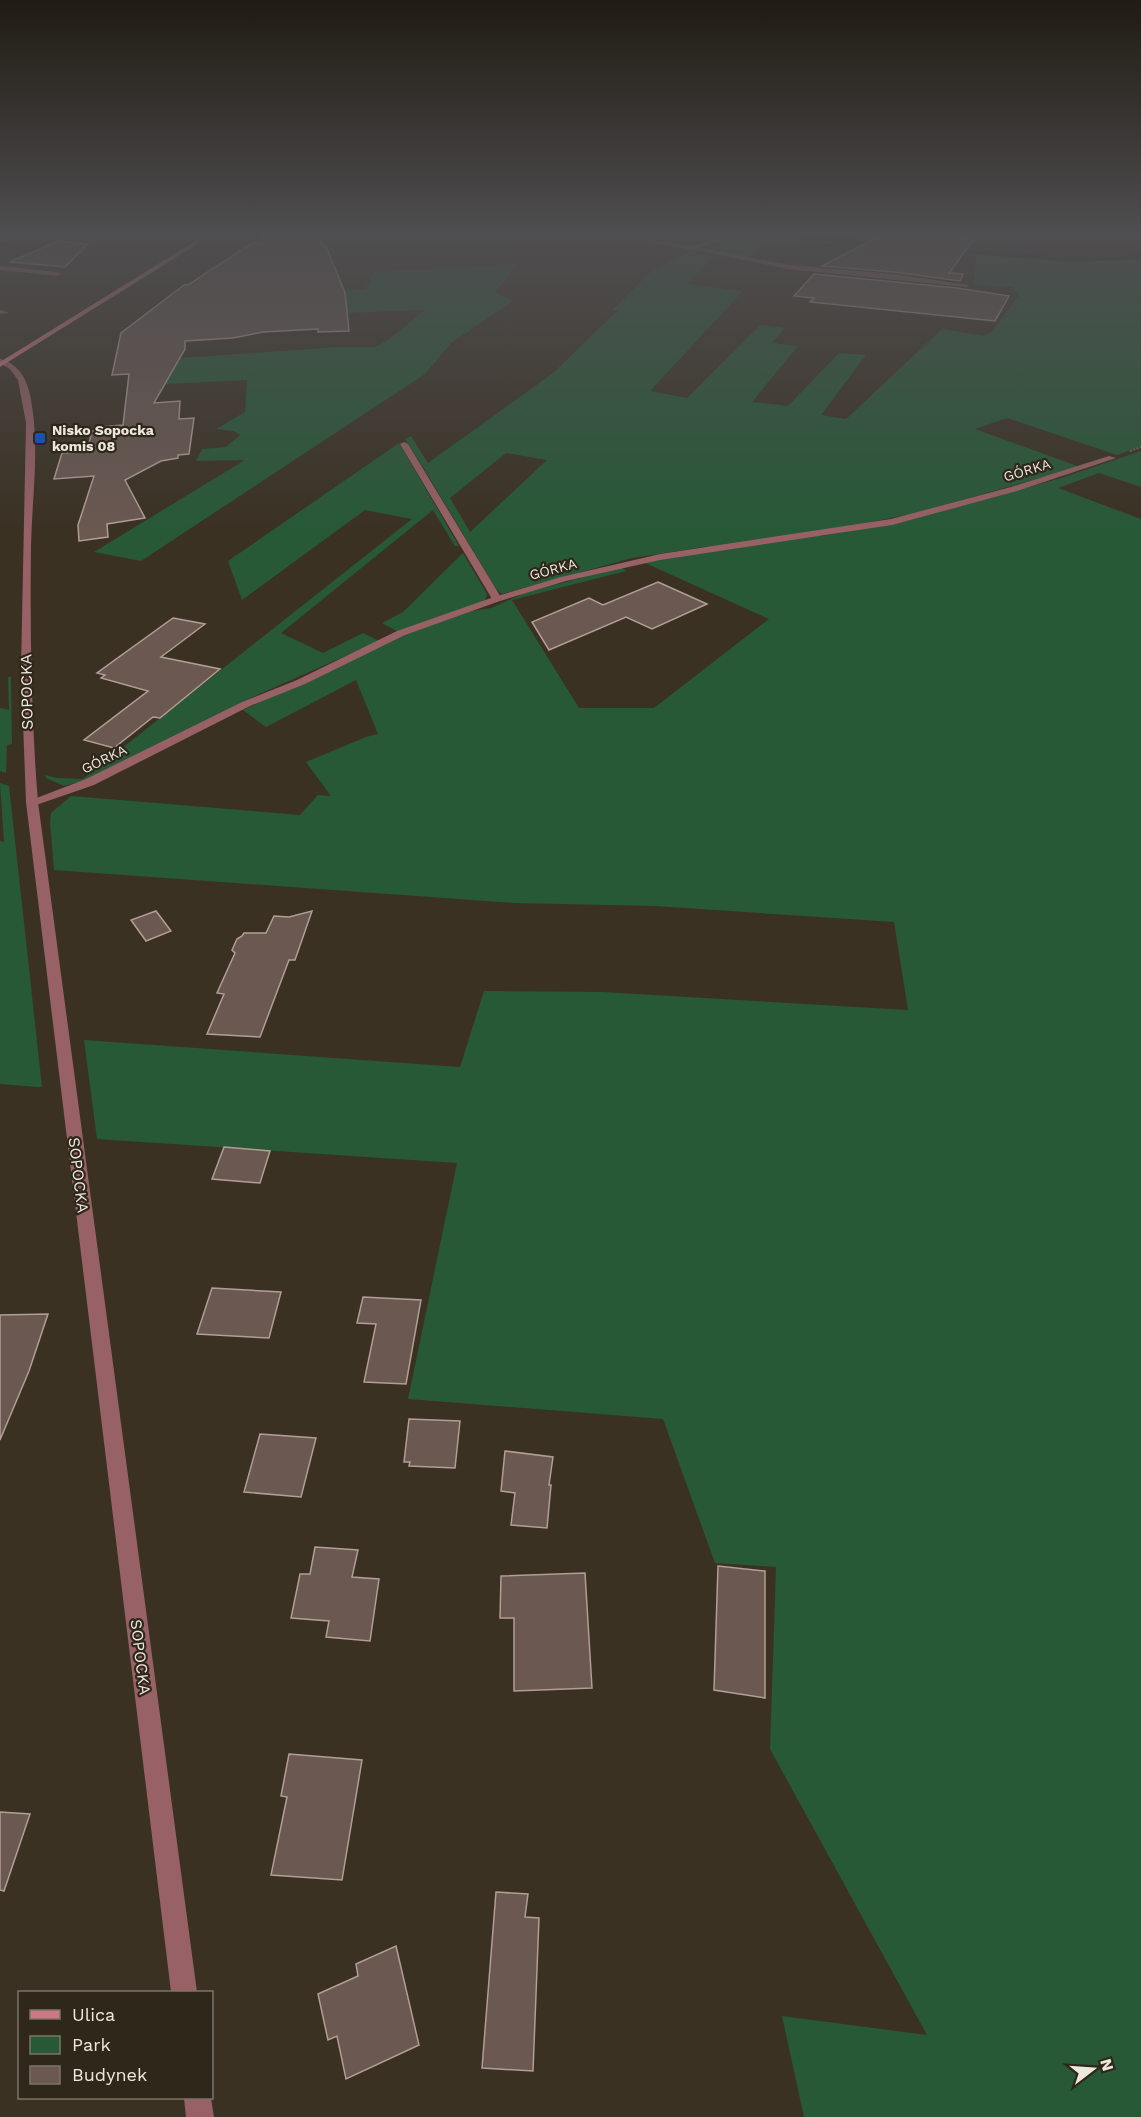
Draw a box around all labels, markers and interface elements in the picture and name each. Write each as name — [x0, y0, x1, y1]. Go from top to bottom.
place label: Nisko Sopocka komis 08 — [52, 422, 155, 454]
marker: Nisko Sopocka komis 08 — [33, 431, 47, 445]
street label: GÓRKA — [1002, 455, 1052, 485]
street label: GÓRKA — [528, 555, 578, 583]
street label: SOPOCKA — [16, 653, 37, 730]
street label: GÓRKA — [79, 741, 129, 777]
street label: SOPOCKA — [64, 1136, 93, 1214]
street label: SOPOCKA — [126, 1618, 155, 1696]
legend — [18, 1991, 213, 2099]
text: Ulica — [72, 2004, 115, 2025]
text: Park — [72, 2034, 111, 2055]
north arrow — [1063, 2039, 1123, 2099]
text: N — [1096, 2056, 1118, 2073]
text: Budynek — [72, 2064, 147, 2085]

